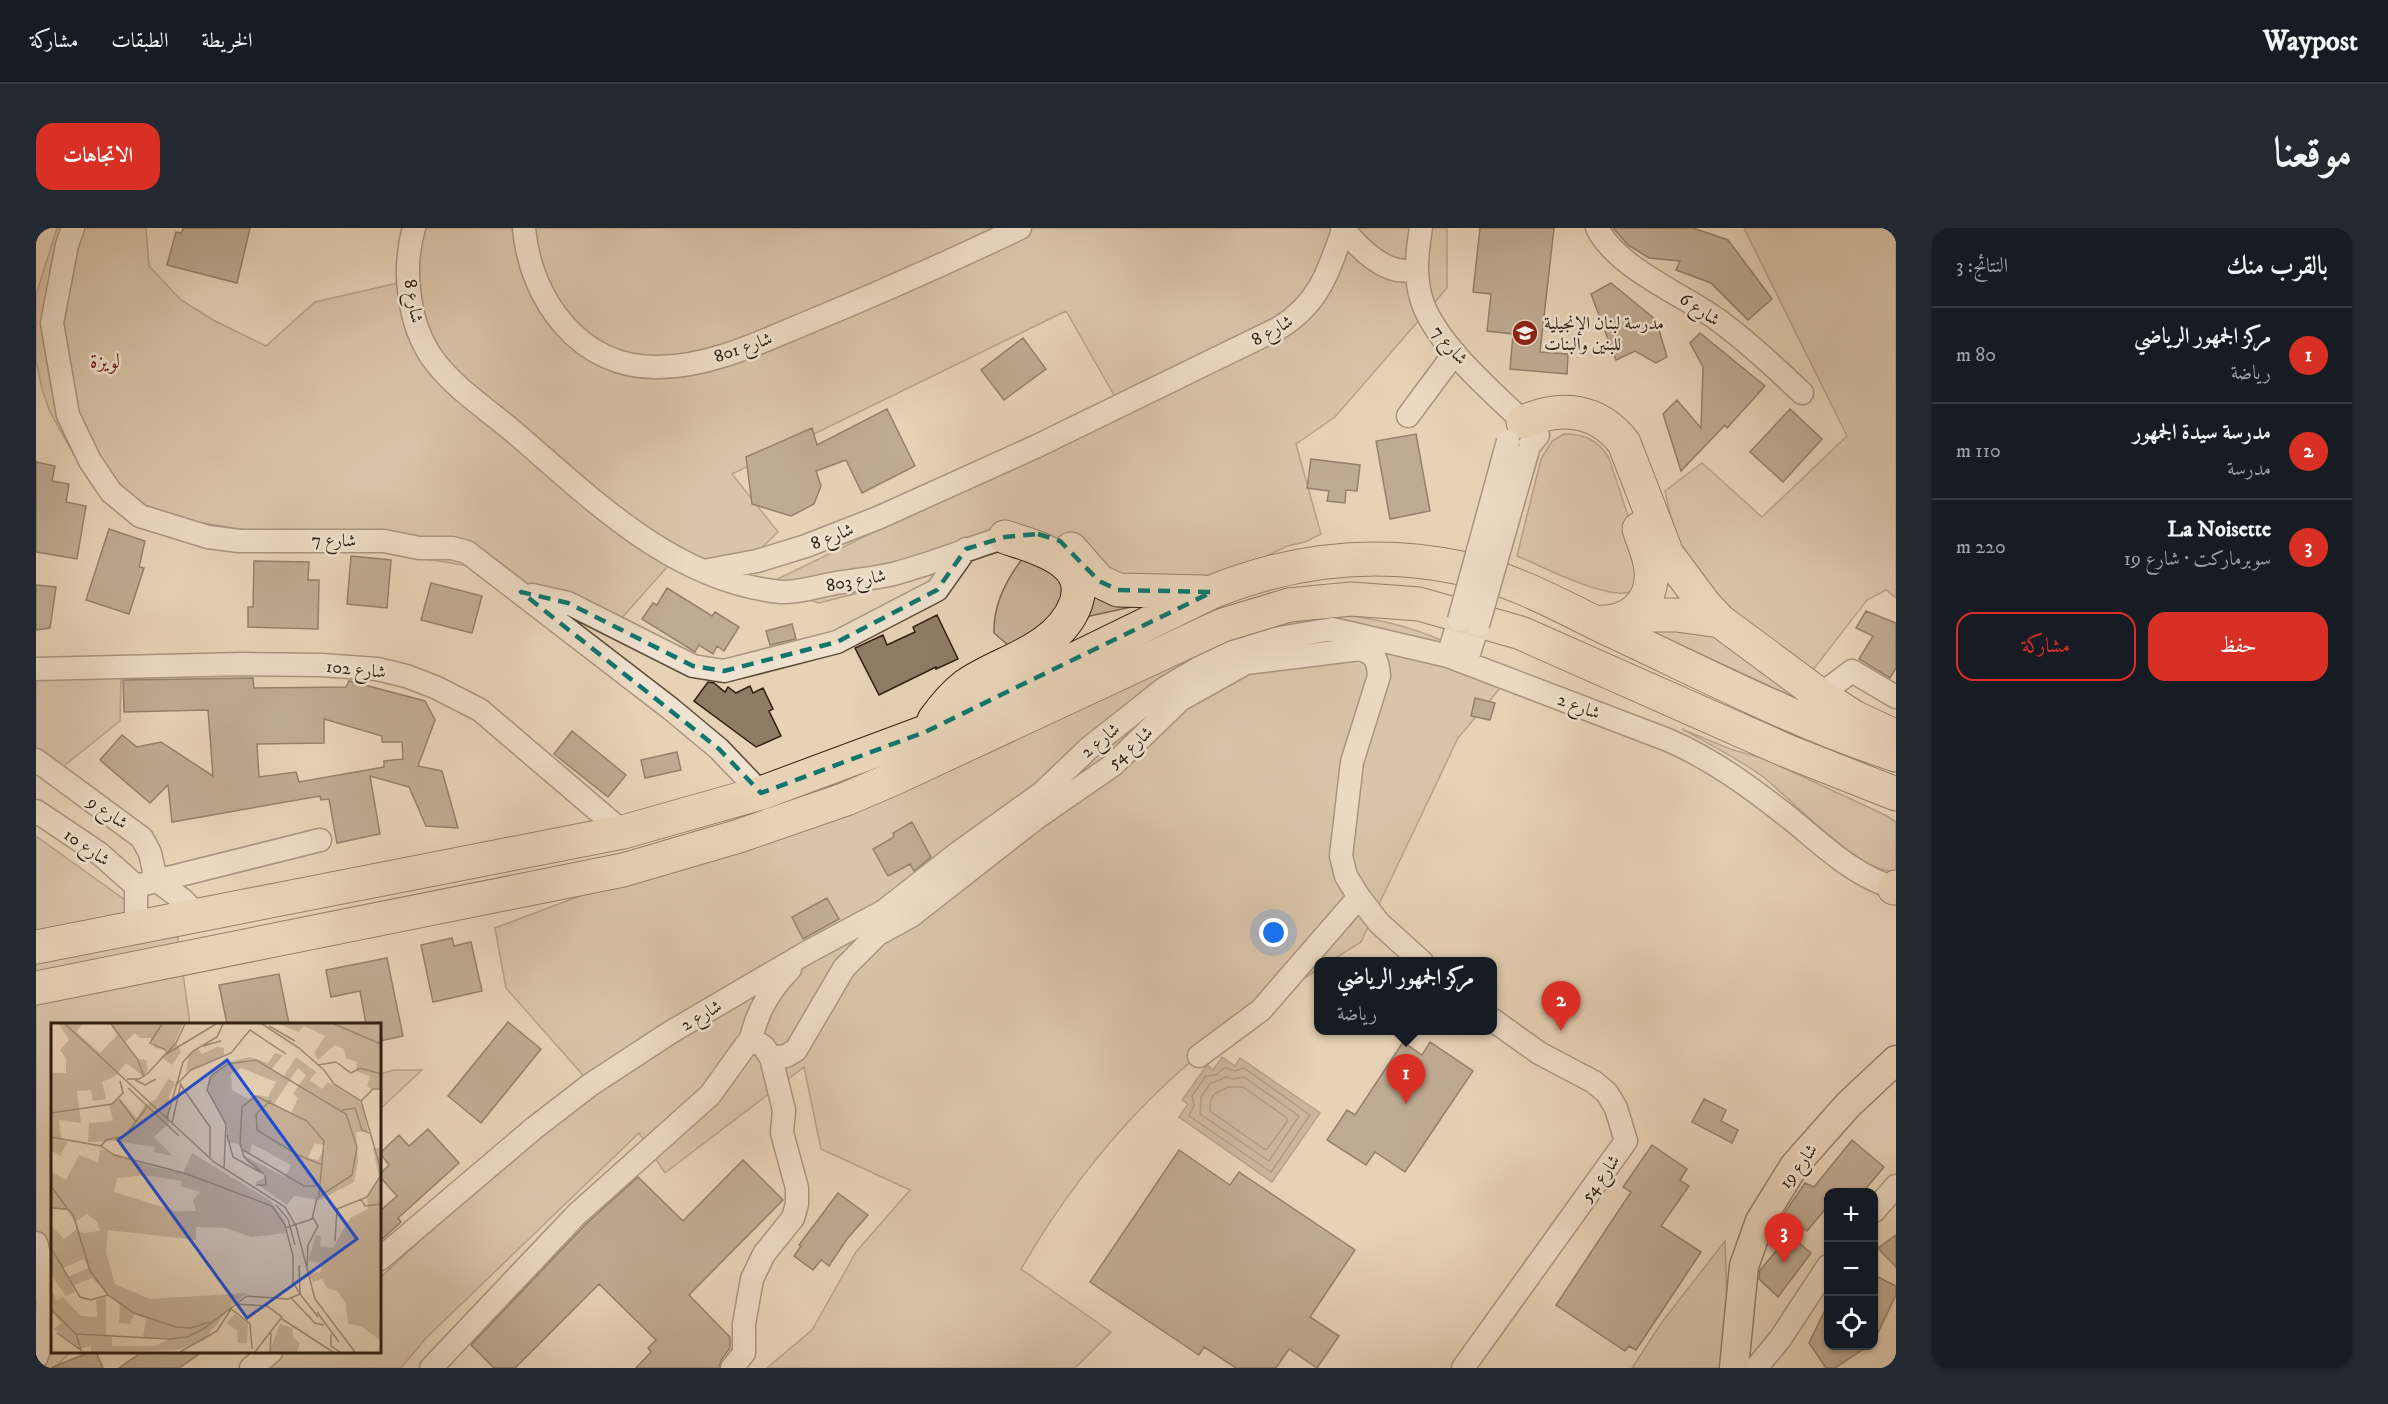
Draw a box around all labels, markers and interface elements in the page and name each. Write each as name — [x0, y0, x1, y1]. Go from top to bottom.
text: Waypost — [2263, 24, 2358, 59]
text: مشاركة — [30, 28, 78, 54]
text: الطبقات — [111, 28, 168, 54]
text: الخريطة — [201, 28, 253, 54]
button: الاتجاهات — [36, 123, 160, 190]
text: موقعنا — [2274, 128, 2352, 180]
text: بالقرب منك — [2226, 250, 2328, 283]
text: النتائج: 3 — [1956, 254, 2008, 279]
street label: شارع 8 — [396, 278, 427, 325]
street label: شارع 6 — [1673, 288, 1724, 334]
street label: شارع 8 — [1248, 311, 1299, 354]
place label: مدرسة لبنان الإنجيلية للبنين والبنات — [1544, 313, 1664, 356]
school or university icon: مدرسة لبنان الإنجيلية للبنين والبنات — [1510, 318, 1540, 348]
street label: شارع 7 — [1424, 321, 1472, 372]
text: مركز الجمهور الرياضي — [2134, 323, 2271, 350]
street label: شارع 801 — [711, 328, 776, 371]
text: 80 m — [1956, 343, 1996, 368]
text: 1 — [2305, 343, 2312, 368]
district label: لويزة — [90, 349, 120, 375]
text: رياضة — [2231, 361, 2271, 386]
text: مدرسة سيدة الجمهور — [2133, 419, 2271, 446]
text: 110 m — [1956, 439, 2001, 464]
text: 2 — [2304, 439, 2313, 464]
text: مدرسة — [2227, 457, 2271, 482]
text: La Noisette — [2167, 516, 2271, 543]
street label: شارع 8 — [808, 519, 858, 558]
street label: شارع 7 — [311, 530, 356, 555]
text: 220 m — [1956, 535, 2006, 560]
text: 3 — [2305, 535, 2312, 560]
text: سوبرماركت · شارع 19 — [2124, 547, 2271, 572]
street label: شارع 803 — [824, 565, 888, 600]
button: مشاركة — [1956, 612, 2136, 681]
button: حفظ — [2148, 612, 2328, 681]
street label: شارع 102 — [325, 656, 387, 687]
street label: شارع 2 — [1553, 689, 1603, 728]
street label: شارع 2 — [1077, 718, 1127, 765]
street label: شارع 54 — [1103, 722, 1160, 776]
street label: شارع 9 — [81, 791, 132, 837]
street label: شارع 10 — [57, 824, 114, 874]
your location — [1259, 918, 1288, 947]
popup — [1314, 957, 1497, 1035]
text: مركز الجمهور الرياضي — [1337, 964, 1474, 991]
pin: 2 — [1542, 982, 1580, 1031]
street label: شارع 2 — [677, 995, 728, 1039]
text: رياضة — [1337, 1002, 1377, 1027]
inset map — [51, 1023, 381, 1353]
pin: 1 — [1386, 1054, 1426, 1104]
street label: شارع 19 — [1775, 1140, 1825, 1195]
street label: شارع 54 — [1576, 1150, 1628, 1208]
map controls — [1824, 1188, 1878, 1350]
button: + — [1824, 1188, 1878, 1242]
pin: 3 — [1764, 1214, 1804, 1263]
button: − — [1824, 1242, 1878, 1296]
button: locate — [1824, 1296, 1878, 1350]

